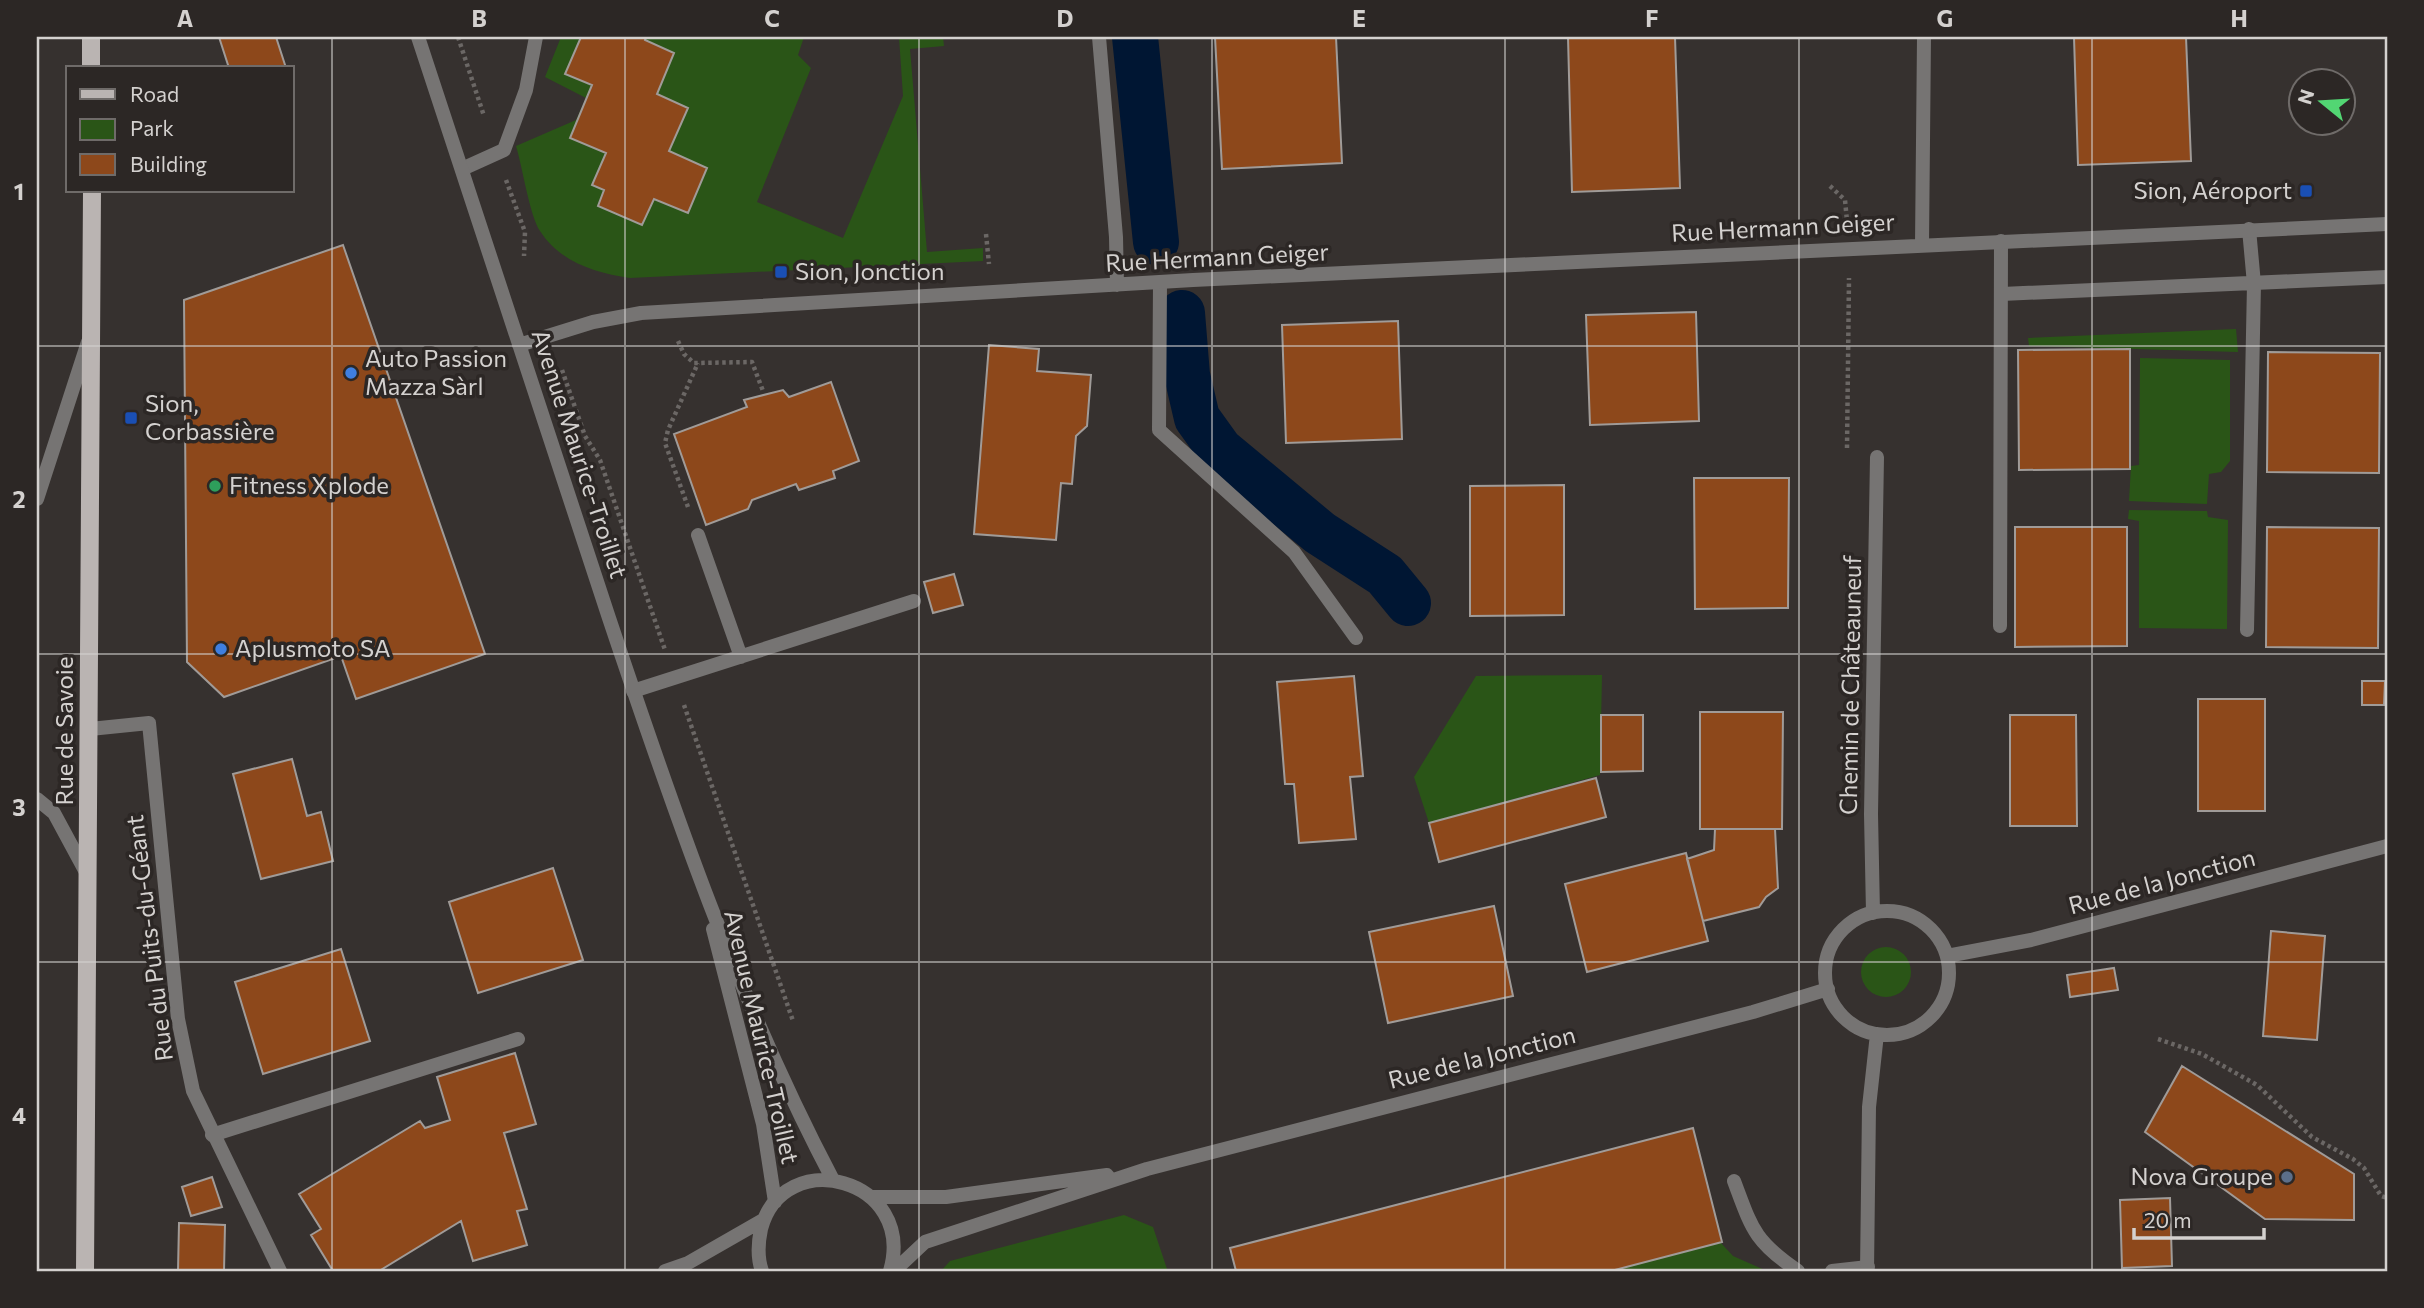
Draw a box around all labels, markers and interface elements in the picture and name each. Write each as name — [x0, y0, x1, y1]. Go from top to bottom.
text: A — [177, 4, 194, 32]
text: B — [471, 4, 487, 32]
text: C — [764, 4, 780, 32]
text: D — [1057, 4, 1074, 32]
text: E — [1352, 4, 1366, 32]
text: F — [1645, 4, 1659, 32]
text: G — [1937, 4, 1953, 32]
text: H — [2230, 4, 2248, 32]
legend — [66, 66, 294, 192]
north arrow — [2288, 66, 2358, 136]
text: Road — [130, 81, 179, 106]
text: N — [2292, 86, 2318, 107]
text: Park — [130, 115, 174, 140]
text: Building — [130, 151, 207, 176]
place label: Sion, Aéroport — [2133, 175, 2292, 204]
text: 1 — [14, 177, 24, 205]
marker: Sion, Aéroport — [2298, 183, 2314, 199]
street label: Rue Hermann Geiger — [1670, 206, 1896, 247]
street label: Rue Hermann Geiger — [1104, 236, 1330, 277]
place label: Sion, Jonction — [795, 256, 945, 285]
marker: Sion, Jonction — [773, 264, 789, 280]
street label: Avenue Maurice-Troillet — [526, 325, 634, 582]
place label: Auto Passion Mazza Sàrl — [365, 343, 507, 400]
marker: Auto Passion Mazza Sàrl — [343, 365, 359, 381]
place label: Sion, Corbassière — [145, 388, 275, 445]
marker: Sion, Corbassière — [123, 410, 139, 426]
place label: Fitness Xplode — [229, 470, 389, 499]
marker: Fitness Xplode — [207, 478, 223, 494]
text: 2 — [12, 485, 26, 513]
street label: Chemin de Châteauneuf — [1833, 554, 1866, 815]
place label: Aplusmoto SA — [235, 633, 391, 662]
marker: Aplusmoto SA — [213, 641, 229, 657]
street label: Rue de Savoie — [49, 656, 78, 806]
text: 3 — [12, 793, 26, 821]
street label: Rue du Puits-du-Géant — [119, 813, 178, 1063]
street label: Rue de la Jonction — [2065, 842, 2258, 919]
street label: Avenue Maurice-Troillet — [719, 907, 806, 1167]
street label: Rue de la Jonction — [1385, 1019, 1578, 1094]
text: 4 — [12, 1101, 26, 1129]
place label: Nova Groupe — [2130, 1161, 2273, 1190]
marker: Nova Groupe — [2279, 1169, 2295, 1185]
scale bar — [2134, 1196, 2263, 1240]
text: 20 m — [2144, 1207, 2192, 1232]

